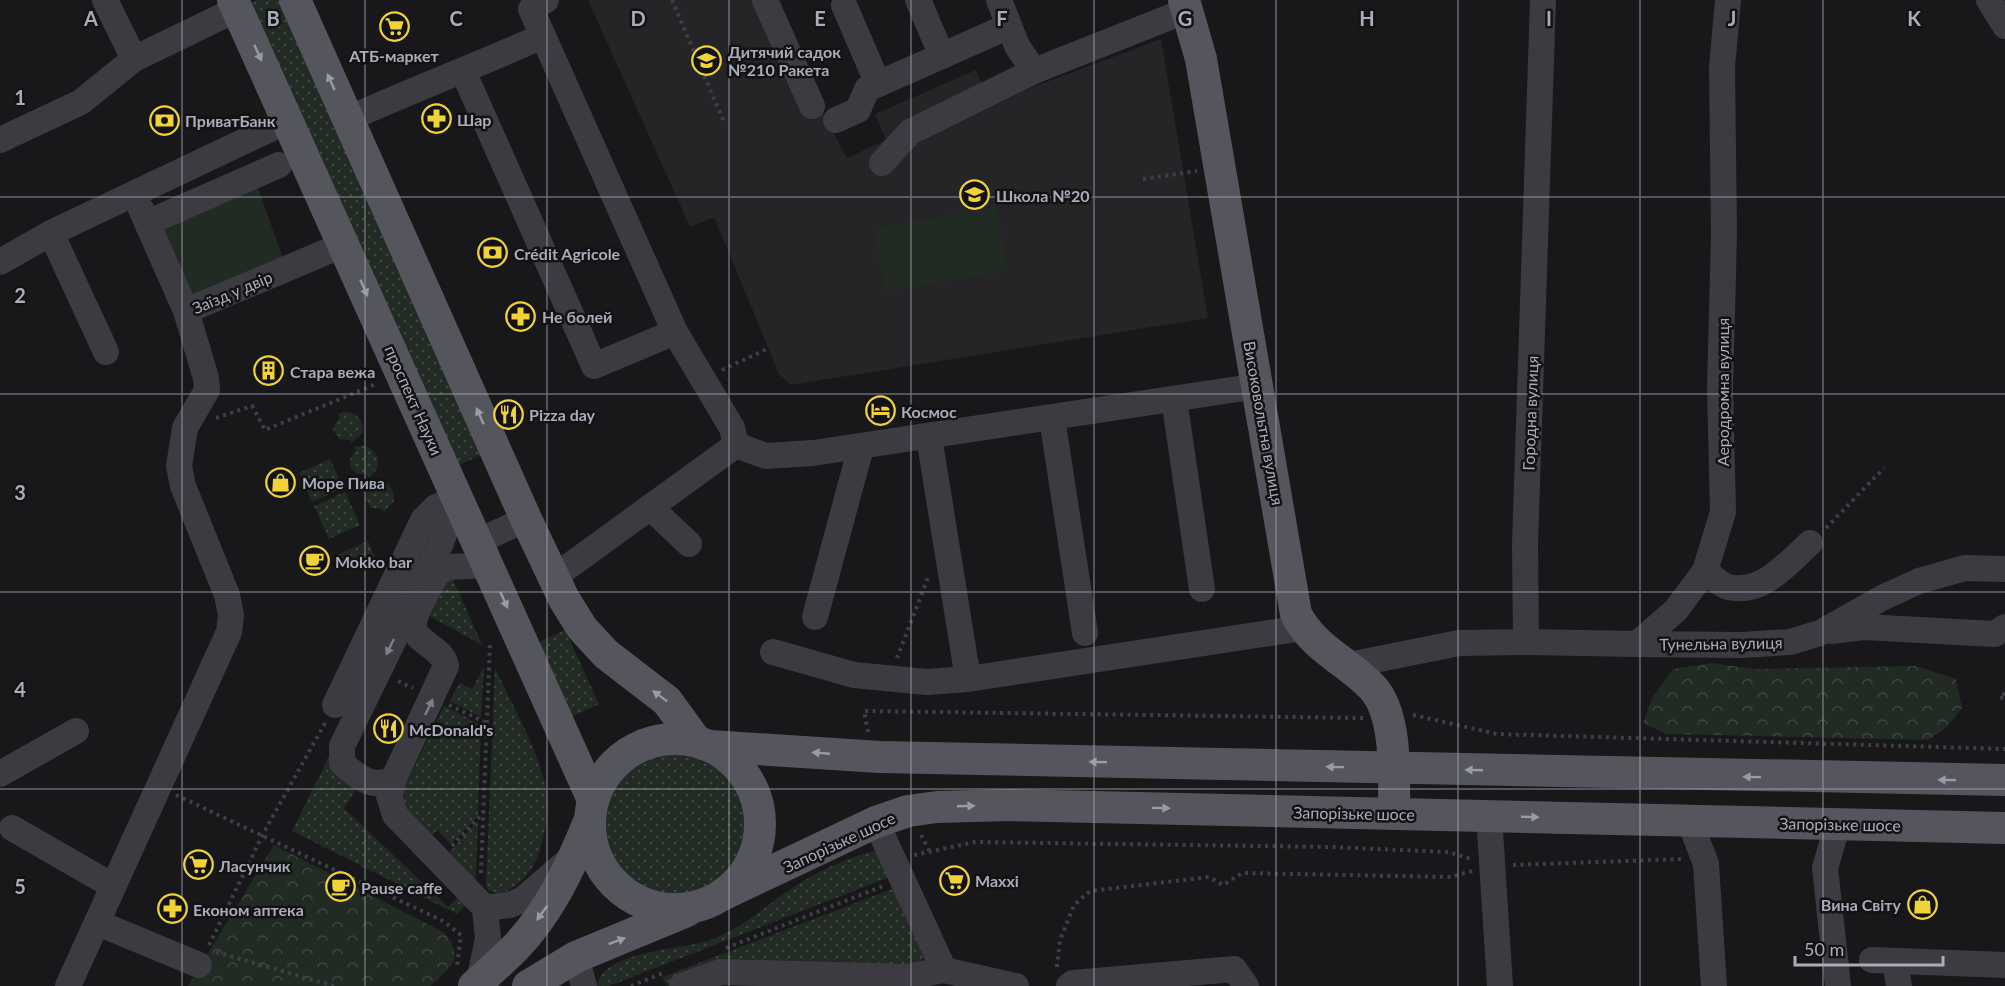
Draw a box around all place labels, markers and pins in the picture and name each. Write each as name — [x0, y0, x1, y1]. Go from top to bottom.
supermarket icon: АТБ-маркет — [378, 11, 410, 43]
place label: Дитячий садок №210 Ракета — [728, 42, 841, 79]
school or university icon: Дитячий садок №210 Ракета — [691, 44, 723, 76]
place label: АТБ-маркет — [348, 46, 439, 65]
pharmacy icon: Шар — [420, 103, 452, 135]
bank icon: ПриватБанк — [148, 104, 180, 136]
place label: Шар — [457, 110, 491, 129]
place label: ПриватБанк — [185, 111, 276, 130]
school or university icon: Школа №20 — [959, 179, 991, 211]
place label: Школа №20 — [996, 186, 1090, 205]
bank icon: Crédit Agricole — [477, 237, 509, 269]
place label: Crédit Agricole — [514, 244, 621, 263]
pharmacy icon: Не болей — [505, 300, 537, 332]
place label: Не болей — [542, 307, 612, 326]
building icon: Стара вежа — [253, 355, 285, 387]
place label: Стара вежа — [290, 362, 375, 381]
hotel icon: Космос — [864, 395, 896, 427]
restaurant icon: Pizza day — [492, 398, 524, 430]
place label: Космос — [901, 402, 957, 421]
place label: Pizza day — [529, 405, 596, 424]
shop icon: Море Пива — [265, 466, 297, 498]
place label: Море Пива — [302, 473, 385, 492]
cafe icon: Mokko bar — [298, 545, 330, 577]
place label: Mokko bar — [335, 552, 412, 571]
restaurant icon: McDonald's — [372, 713, 404, 745]
place label: McDonald's — [409, 720, 493, 739]
supermarket icon: Ласунчик — [182, 849, 214, 881]
place label: Ласунчик — [218, 856, 291, 875]
supermarket icon: Maxxi — [938, 864, 970, 896]
cafe icon: Pause caffe — [324, 871, 356, 903]
place label: Maxxi — [975, 871, 1019, 890]
place label: Pause caffe — [361, 878, 443, 897]
shop icon: Вина Світу — [1906, 888, 1938, 920]
pharmacy icon: Економ аптека — [156, 893, 188, 925]
place label: Вина Світу — [1821, 895, 1902, 914]
place label: Економ аптека — [193, 900, 304, 919]

